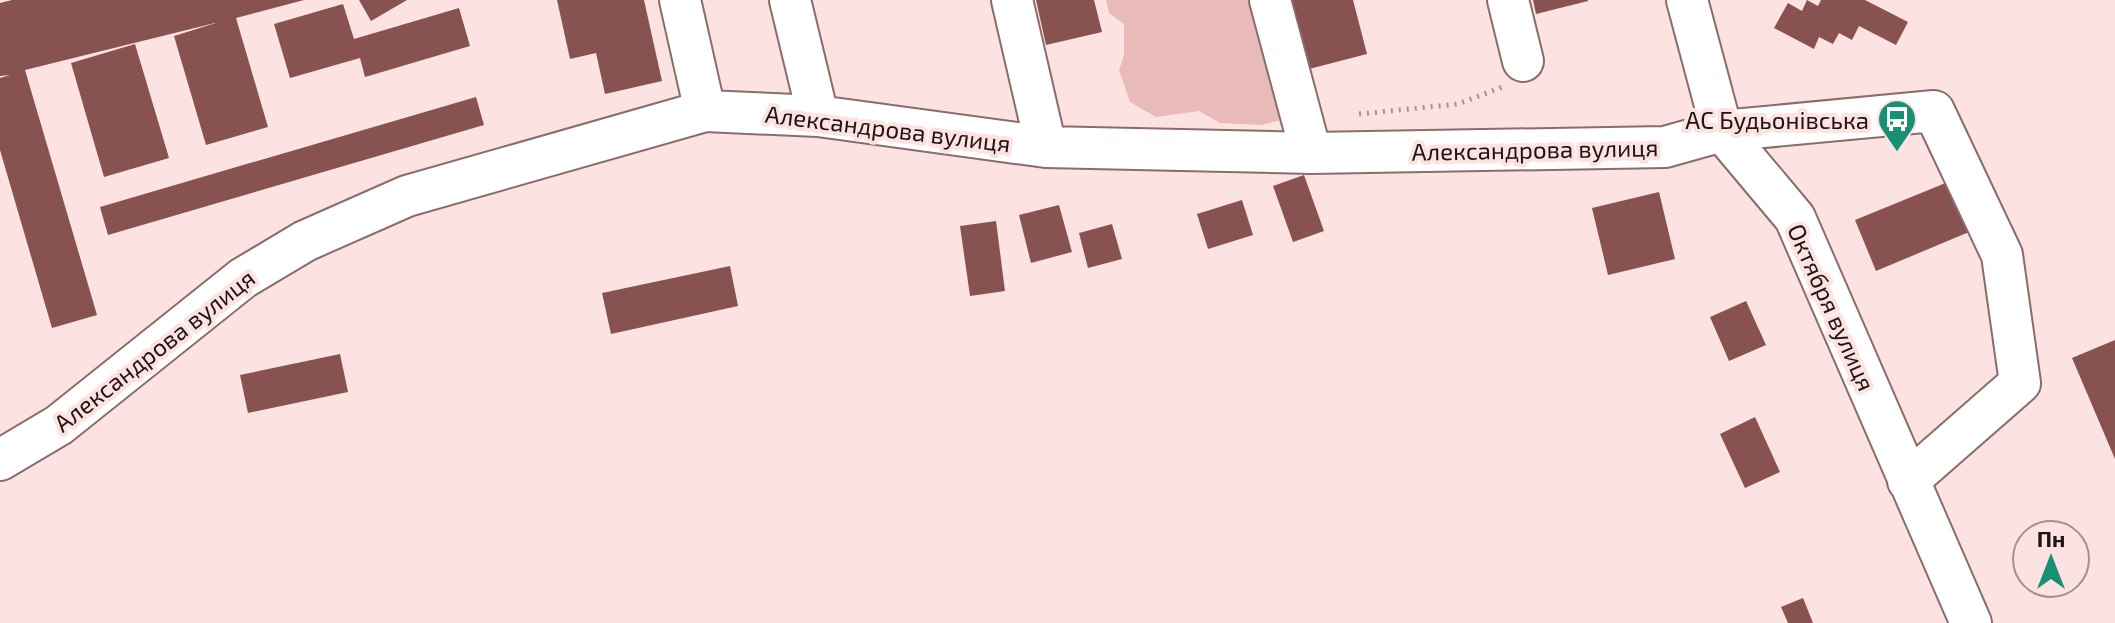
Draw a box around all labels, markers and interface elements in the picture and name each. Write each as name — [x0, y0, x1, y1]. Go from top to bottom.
bus stop icon: АС Будьонівська — [1876, 98, 1918, 153]
street label: Александрова вулиця — [764, 99, 1012, 158]
place label: АС Будьонівська — [1685, 105, 1869, 135]
street label: Александрова вулиця — [1411, 132, 1659, 167]
street label: Октября вулиця — [1781, 219, 1882, 395]
street label: Александрова вулиця — [48, 263, 261, 438]
north arrow — [2011, 519, 2091, 599]
text: Пн — [2037, 525, 2065, 551]

